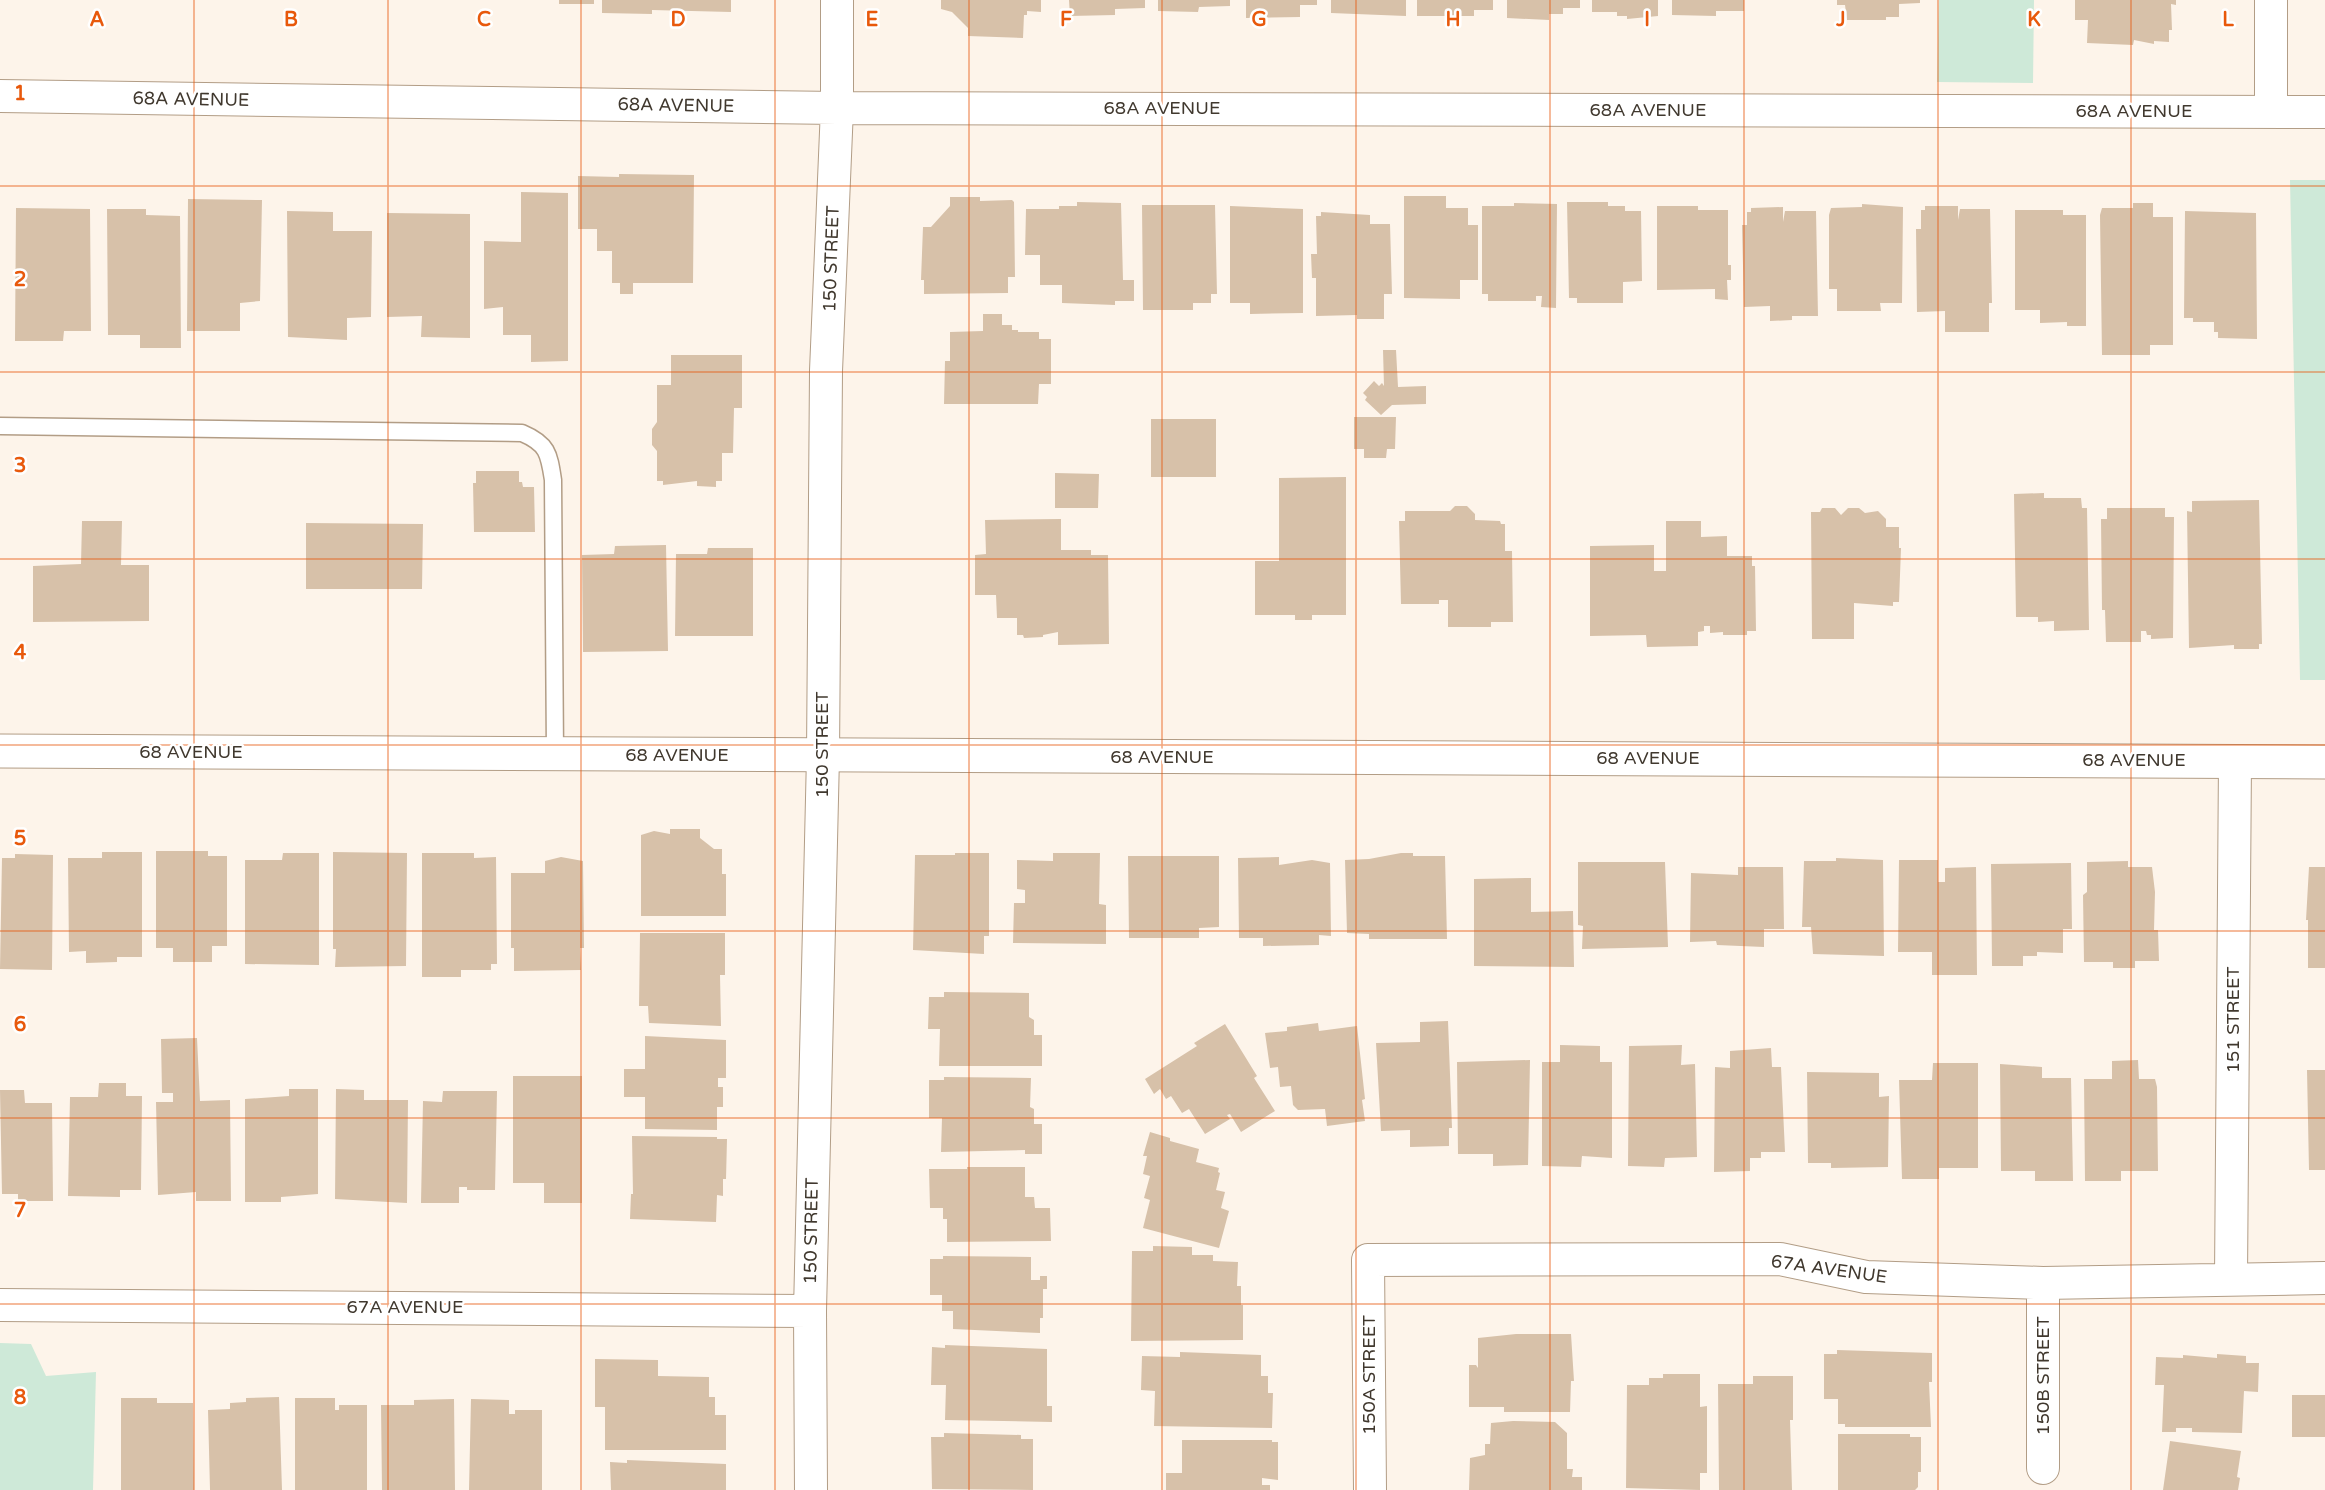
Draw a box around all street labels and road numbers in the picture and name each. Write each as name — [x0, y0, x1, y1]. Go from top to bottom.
street label: 68A AVENUE — [132, 87, 250, 111]
street label: 68A AVENUE — [617, 93, 735, 117]
street label: 68A AVENUE — [1104, 97, 1220, 119]
street label: 68A AVENUE — [1590, 99, 1706, 121]
street label: 68A AVENUE — [2076, 100, 2192, 122]
street label: 150 STREET — [818, 205, 844, 313]
street label: 150 STREET — [811, 692, 833, 798]
street label: 68 AVENUE — [139, 741, 243, 763]
street label: 68 AVENUE — [625, 744, 729, 766]
street label: 68 AVENUE — [1110, 746, 1214, 768]
street label: 68 AVENUE — [1596, 747, 1700, 769]
street label: 68 AVENUE — [2082, 749, 2186, 771]
street label: 151 STREET — [2222, 967, 2244, 1073]
street label: 150 STREET — [799, 1177, 823, 1285]
street label: 67A AVENUE — [1770, 1250, 1888, 1288]
street label: 67A AVENUE — [347, 1296, 463, 1318]
street label: 150A STREET — [1358, 1315, 1380, 1435]
street label: 150B STREET — [2032, 1316, 2054, 1436]

